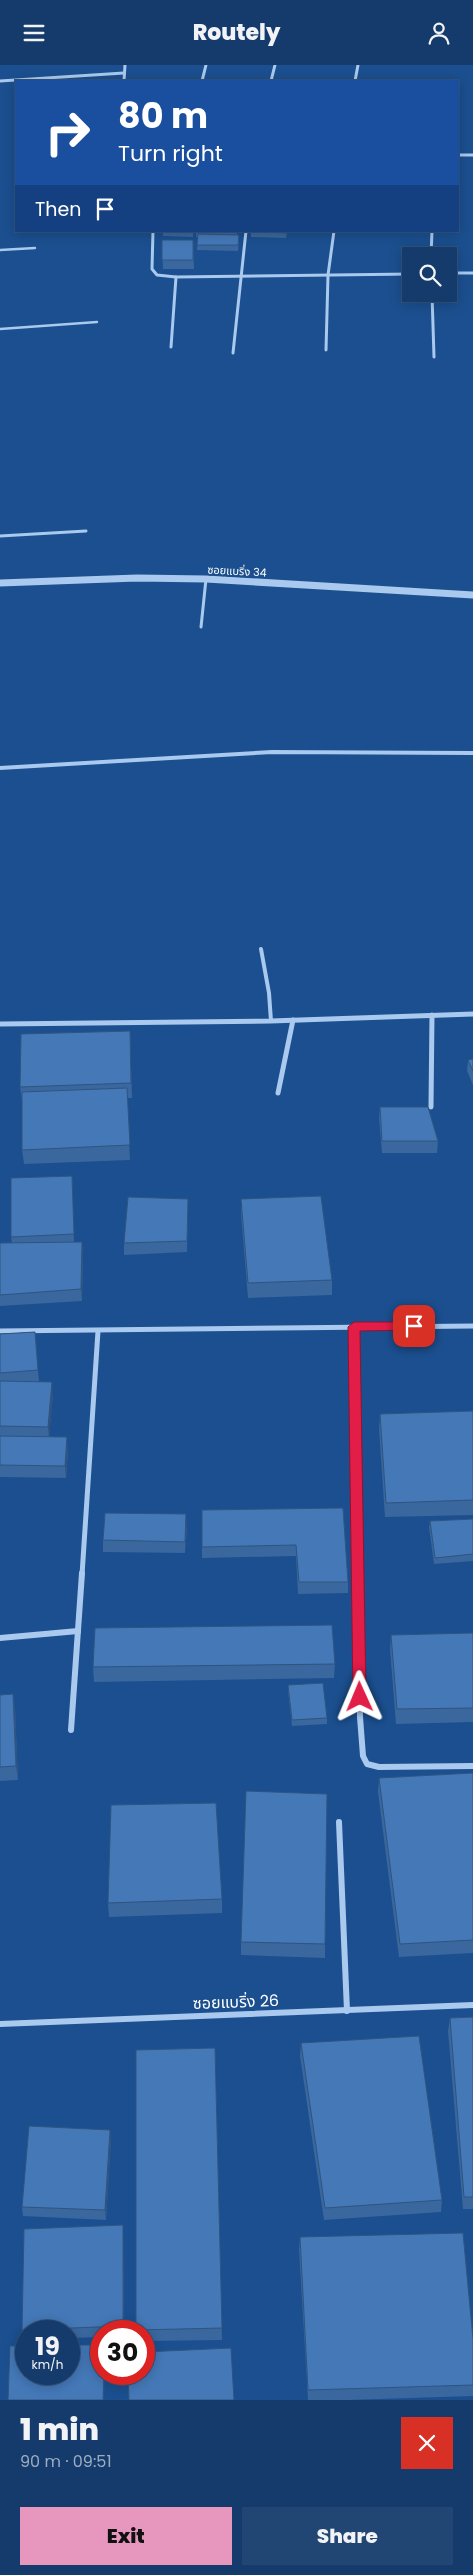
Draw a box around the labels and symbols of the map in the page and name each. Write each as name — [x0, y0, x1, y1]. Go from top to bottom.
street label: ซอยแบริ่ง 34 — [207, 561, 267, 581]
pin — [393, 1305, 435, 1347]
position arrow — [333, 1670, 385, 1722]
street label: ซอยแบริ่ง 26 — [193, 1989, 279, 2015]
speed limit sign: 30 — [90, 2320, 155, 2385]

